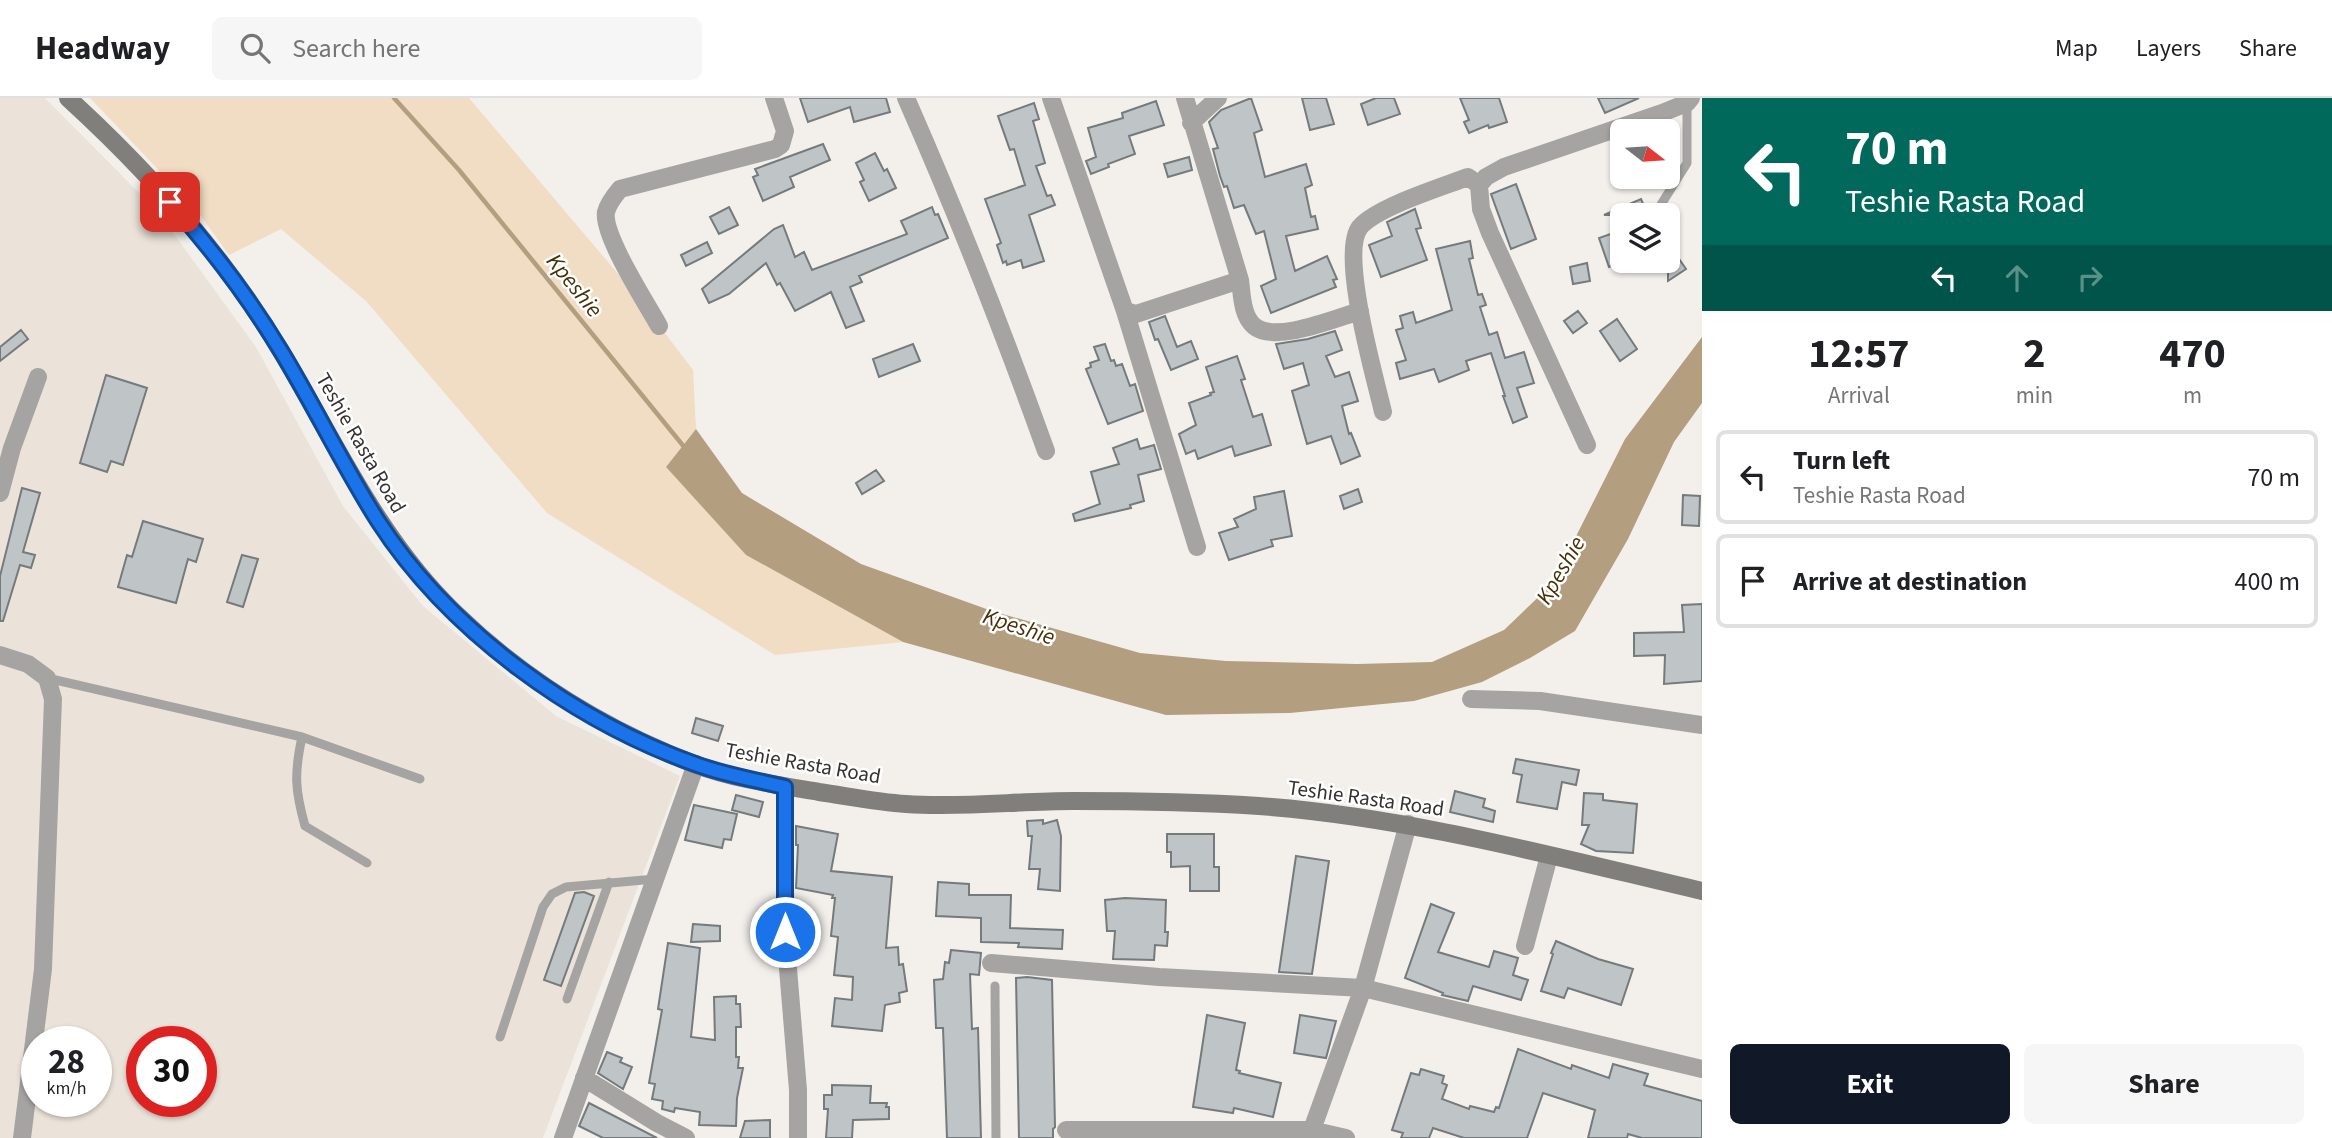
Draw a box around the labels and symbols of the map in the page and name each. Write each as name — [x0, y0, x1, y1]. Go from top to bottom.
north arrow — [1610, 119, 1680, 189]
pin — [140, 172, 200, 232]
water label: Kpeshie — [539, 246, 611, 324]
street label: Teshie Rasta Road — [309, 367, 413, 519]
water label: Kpeshie — [1528, 530, 1593, 610]
water label: Kpeshie — [979, 599, 1059, 654]
street label: Teshie Rasta Road — [723, 735, 883, 791]
street label: Teshie Rasta Road — [1286, 772, 1446, 824]
position arrow — [748, 895, 822, 969]
speed limit sign: 30 — [126, 1026, 217, 1117]

